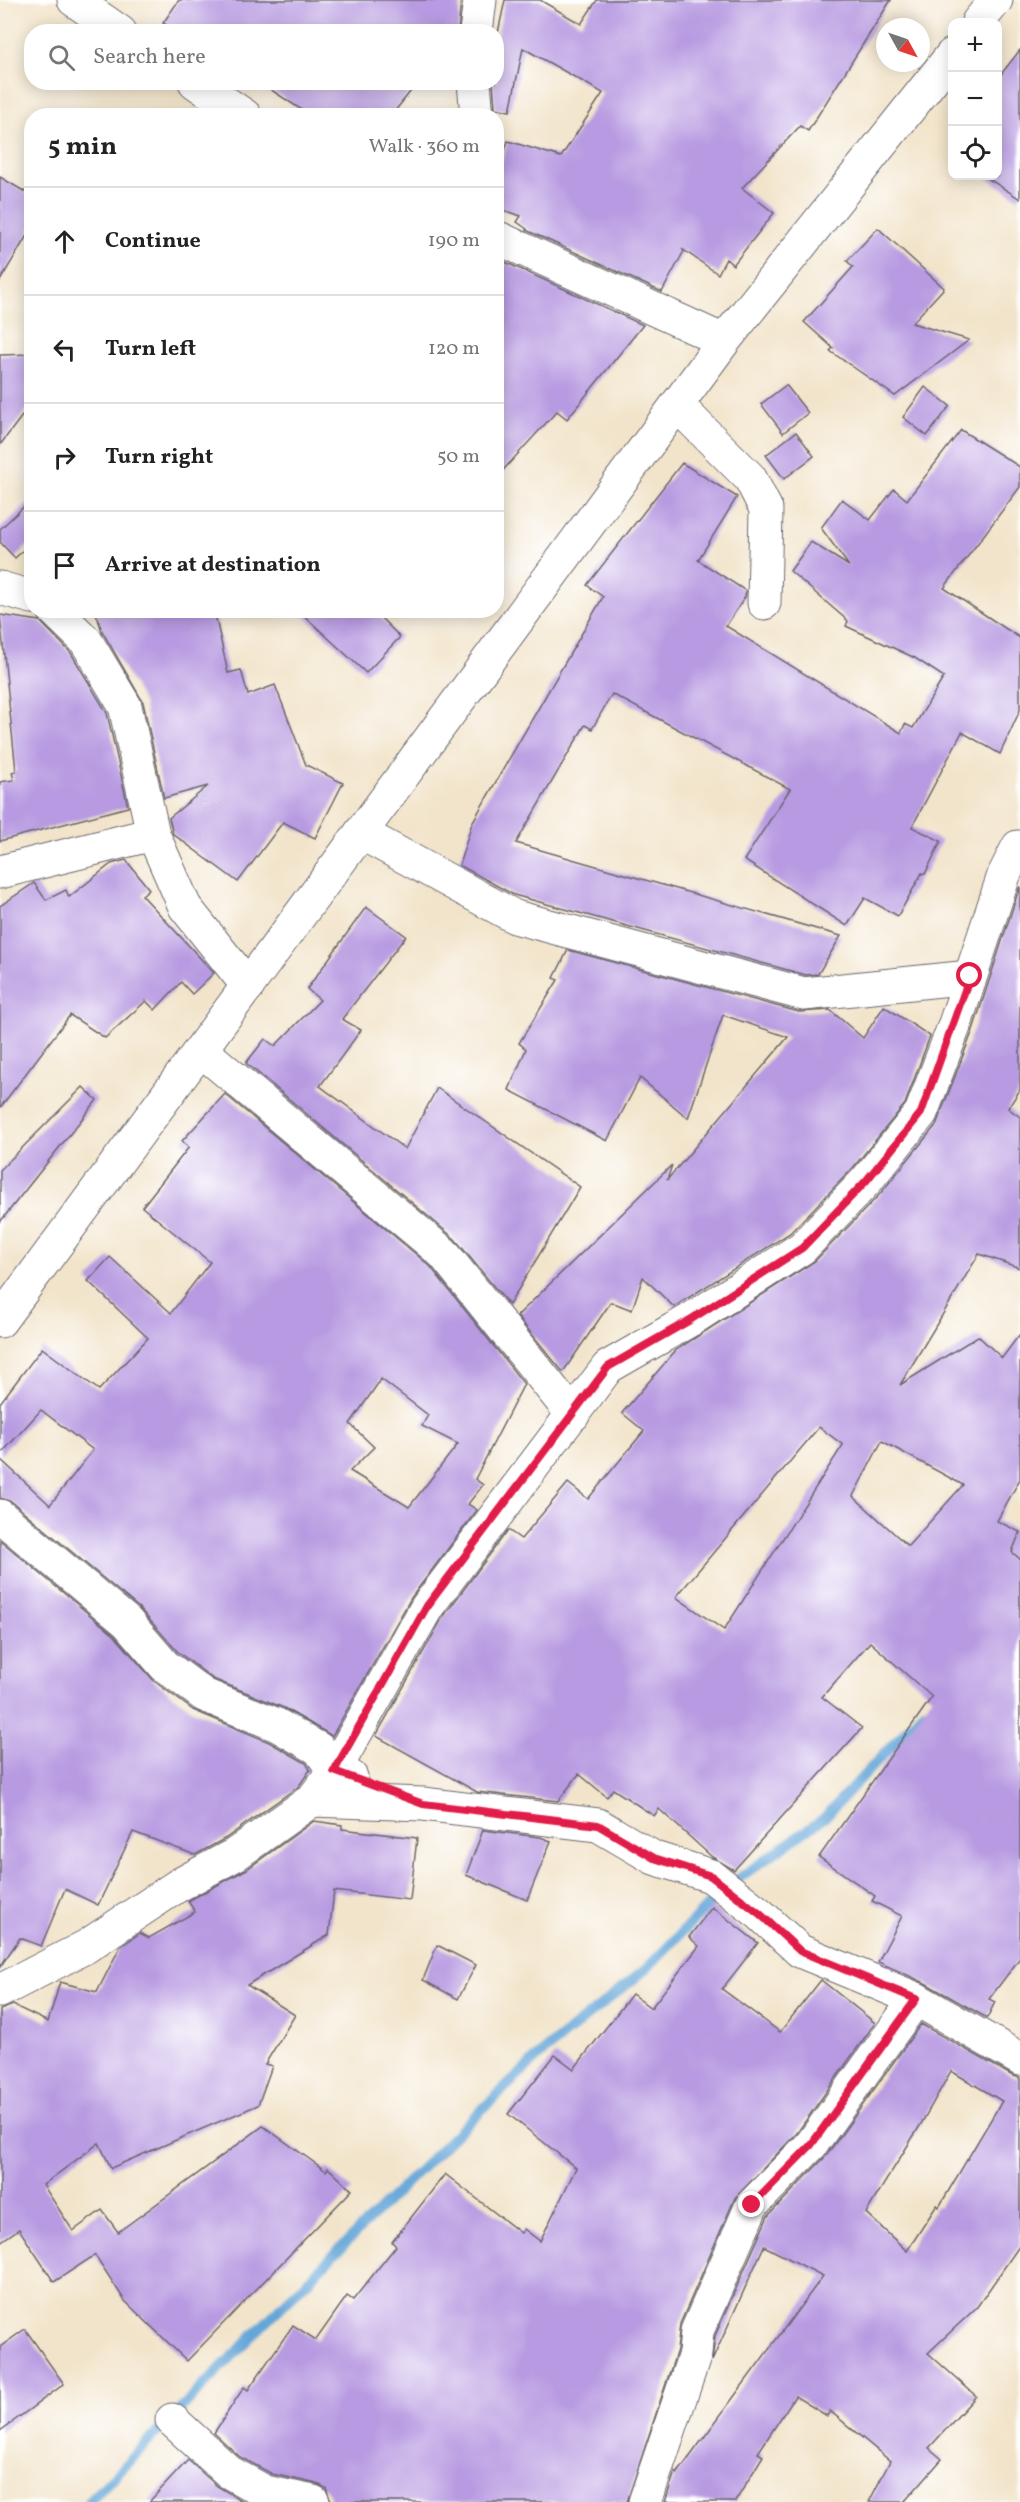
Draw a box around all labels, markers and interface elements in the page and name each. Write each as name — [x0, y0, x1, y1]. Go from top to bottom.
north arrow — [876, 18, 930, 72]
map controls — [948, 18, 1002, 180]
button: + — [948, 18, 1002, 72]
search box — [24, 24, 504, 90]
icon: search — [45, 41, 78, 74]
text: Search here — [93, 42, 206, 73]
button: − — [948, 72, 1002, 126]
button: locate — [948, 126, 1002, 180]
text: 5 min — [48, 129, 117, 165]
text: Walk · 360 m — [368, 133, 480, 161]
icon: ahead — [48, 225, 81, 258]
text: Continue — [105, 226, 201, 257]
text: 190 m — [428, 227, 480, 255]
icon: left — [48, 333, 81, 366]
text: Turn left — [105, 334, 196, 365]
text: 120 m — [428, 335, 480, 363]
icon: right — [48, 441, 81, 474]
text: Turn right — [105, 442, 213, 473]
text: 50 m — [437, 443, 480, 471]
icon: arrive — [48, 549, 81, 582]
text: Arrive at destination — [105, 550, 321, 581]
route start — [956, 962, 982, 988]
route end — [738, 2191, 764, 2217]

